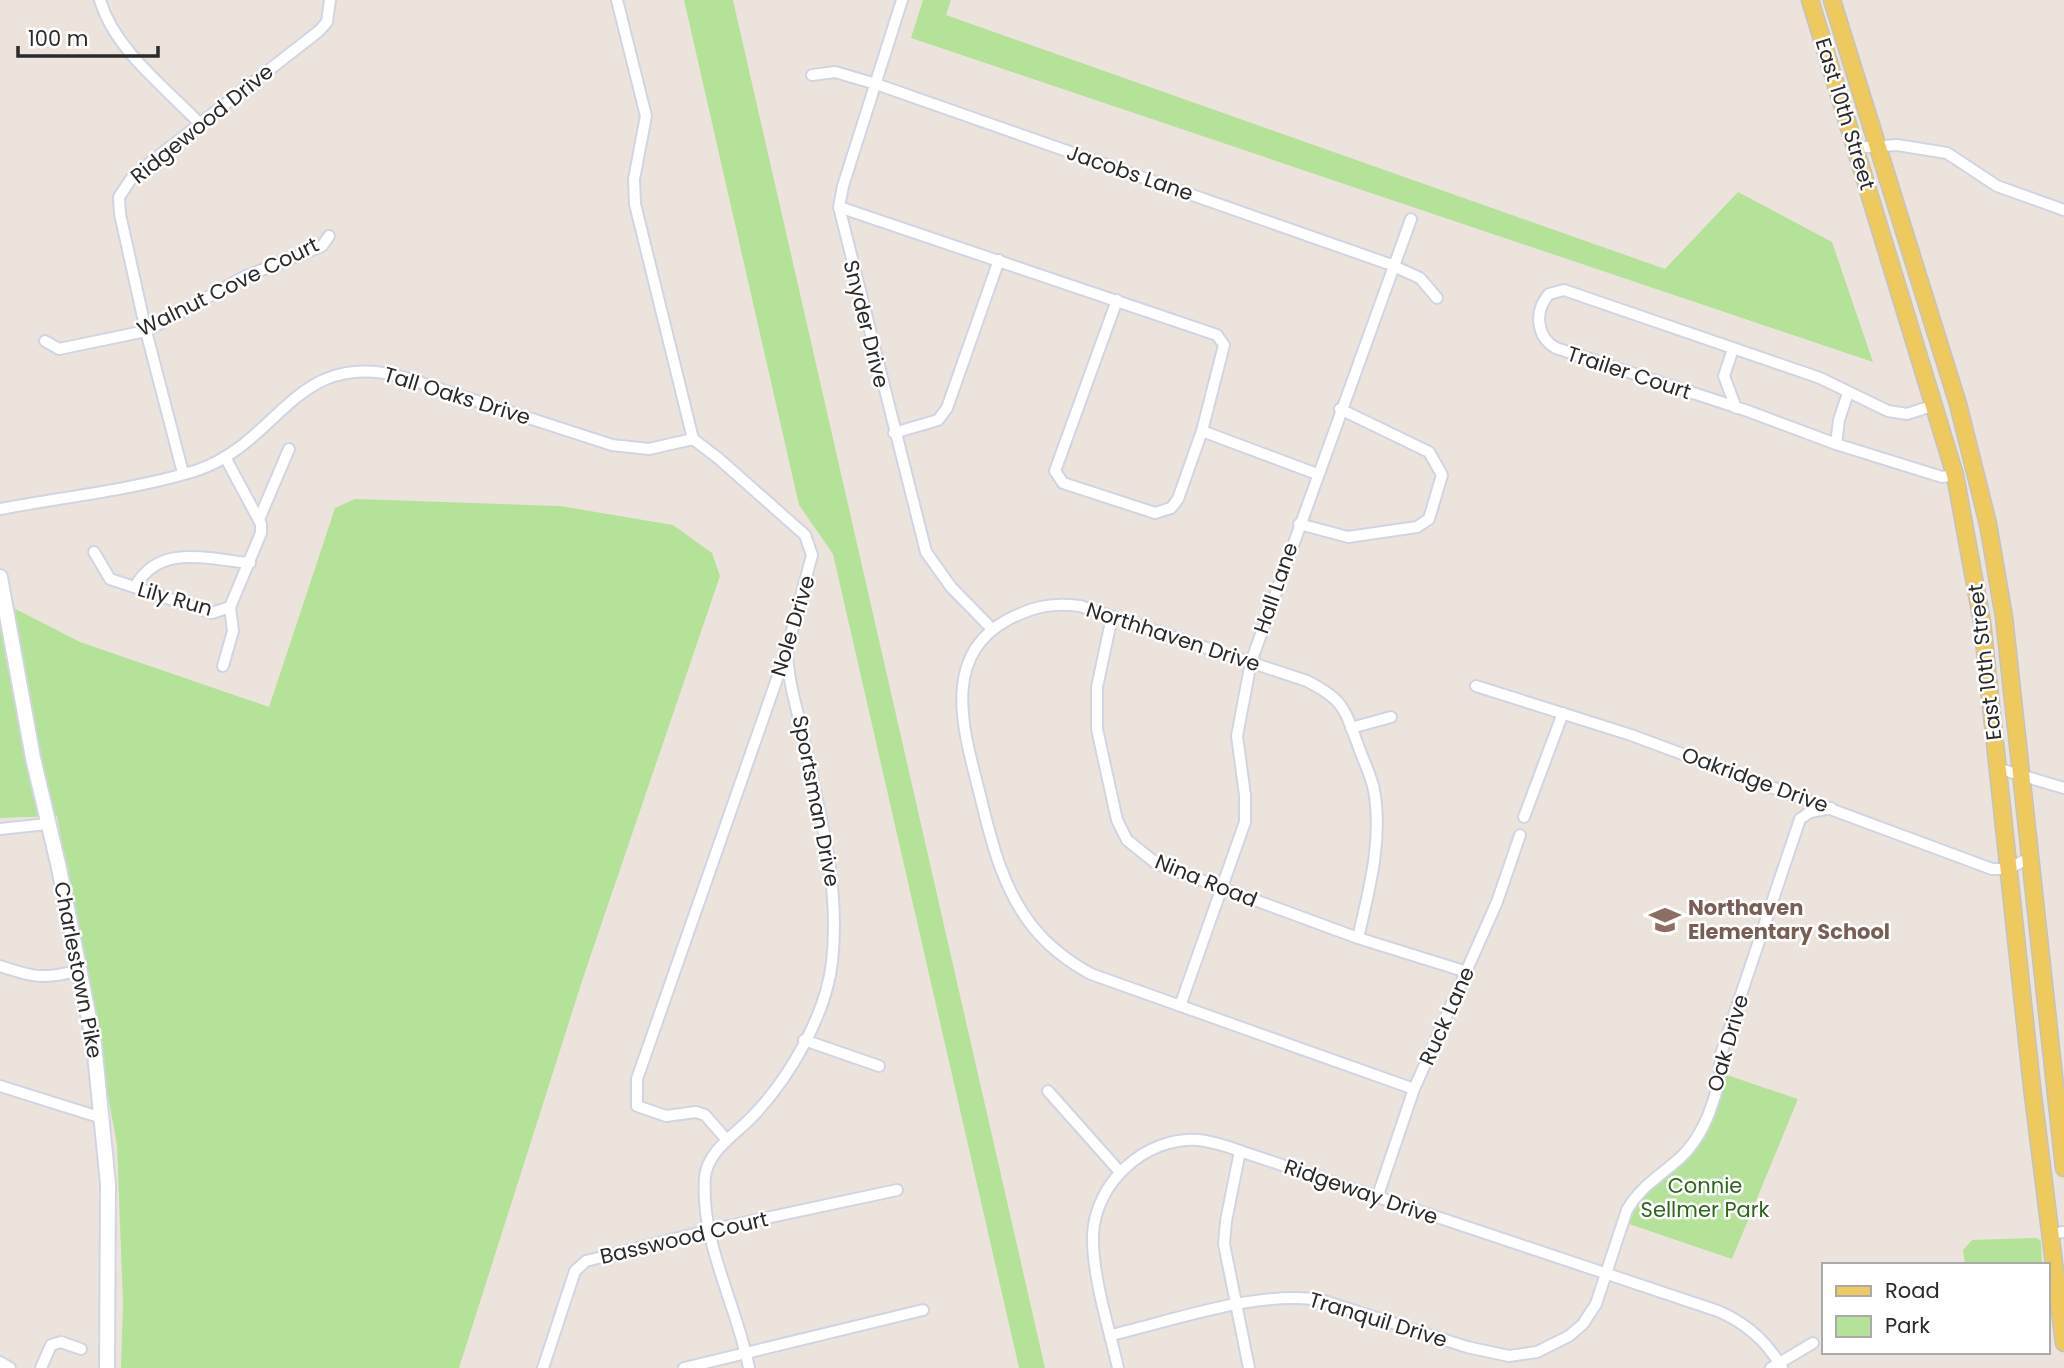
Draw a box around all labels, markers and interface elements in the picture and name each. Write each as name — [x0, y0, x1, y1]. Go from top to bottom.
scale bar — [18, 14, 158, 58]
text: 100 m — [28, 24, 88, 53]
street label: East 10th Street — [1809, 34, 1882, 193]
street label: Ridgewood Drive — [124, 57, 279, 190]
street label: Jacobs Lane — [1063, 137, 1197, 208]
street label: Walnut Cove Court — [132, 230, 323, 343]
street label: Snyder Drive — [837, 257, 896, 391]
street label: Trailer Court — [1563, 339, 1695, 406]
street label: Tall Oaks Drive — [380, 359, 534, 432]
street label: Hall Lane — [1246, 538, 1305, 637]
street label: Nole Drive — [763, 572, 822, 680]
street label: Lily Run — [134, 574, 216, 623]
street label: East 10th Street — [1961, 582, 2008, 742]
street label: Northhaven Drive — [1082, 595, 1264, 678]
street label: Sportsman Drive — [786, 713, 847, 889]
street label: Oakridge Drive — [1678, 740, 1833, 820]
street label: Nina Road — [1151, 847, 1262, 914]
street label: Charlestown Pike — [47, 879, 110, 1061]
place label: Northaven Elementary School — [1688, 893, 1890, 946]
school or university icon: Northaven Elementary School — [1648, 903, 1682, 937]
street label: Ruck Lane — [1412, 962, 1481, 1070]
street label: Oak Drive — [1700, 991, 1755, 1095]
street label: Ridgeway Drive — [1280, 1152, 1442, 1231]
park label: Connie Sellmer Park — [1641, 1171, 1770, 1224]
street label: Basswood Court — [597, 1204, 771, 1271]
legend — [1822, 1263, 2050, 1354]
text: Road — [1885, 1276, 1940, 1305]
street label: Tranquil Drive — [1306, 1285, 1451, 1354]
text: Park — [1885, 1311, 1930, 1340]

